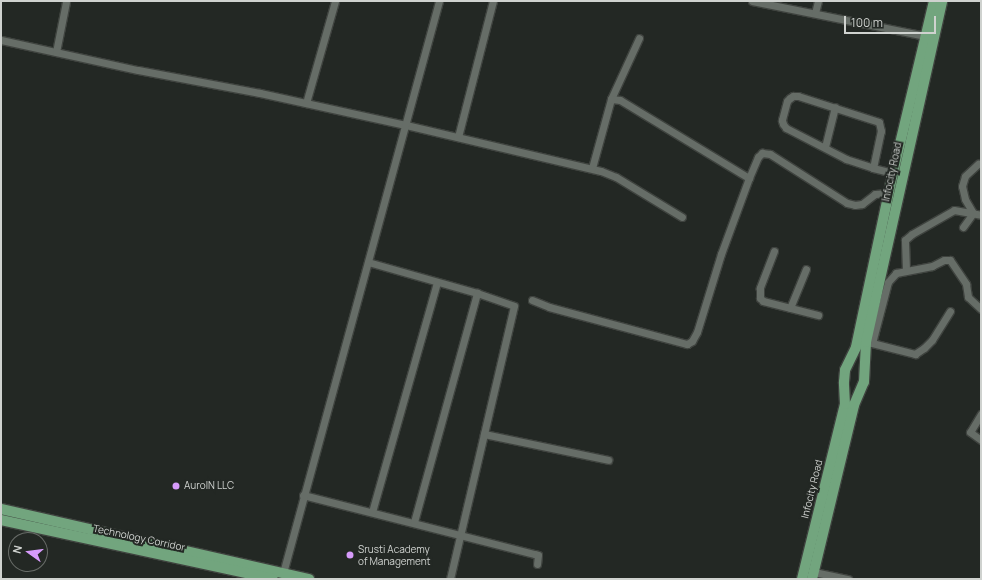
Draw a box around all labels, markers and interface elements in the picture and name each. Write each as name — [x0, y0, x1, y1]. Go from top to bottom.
scale bar — [846, 8, 938, 34]
text: 100 m — [851, 14, 883, 31]
street label: Infocity Road — [880, 141, 904, 203]
street label: Infocity Road — [799, 458, 825, 520]
place label: AuroIN LLC — [184, 480, 234, 492]
marker: AuroIN LLC — [171, 481, 181, 491]
street label: Technology Corridor — [92, 522, 186, 554]
north arrow — [8, 532, 48, 572]
place label: Srusti Academy of Management — [358, 543, 431, 566]
text: N — [9, 544, 25, 555]
marker: Srusti Academy of Management — [345, 550, 355, 560]

